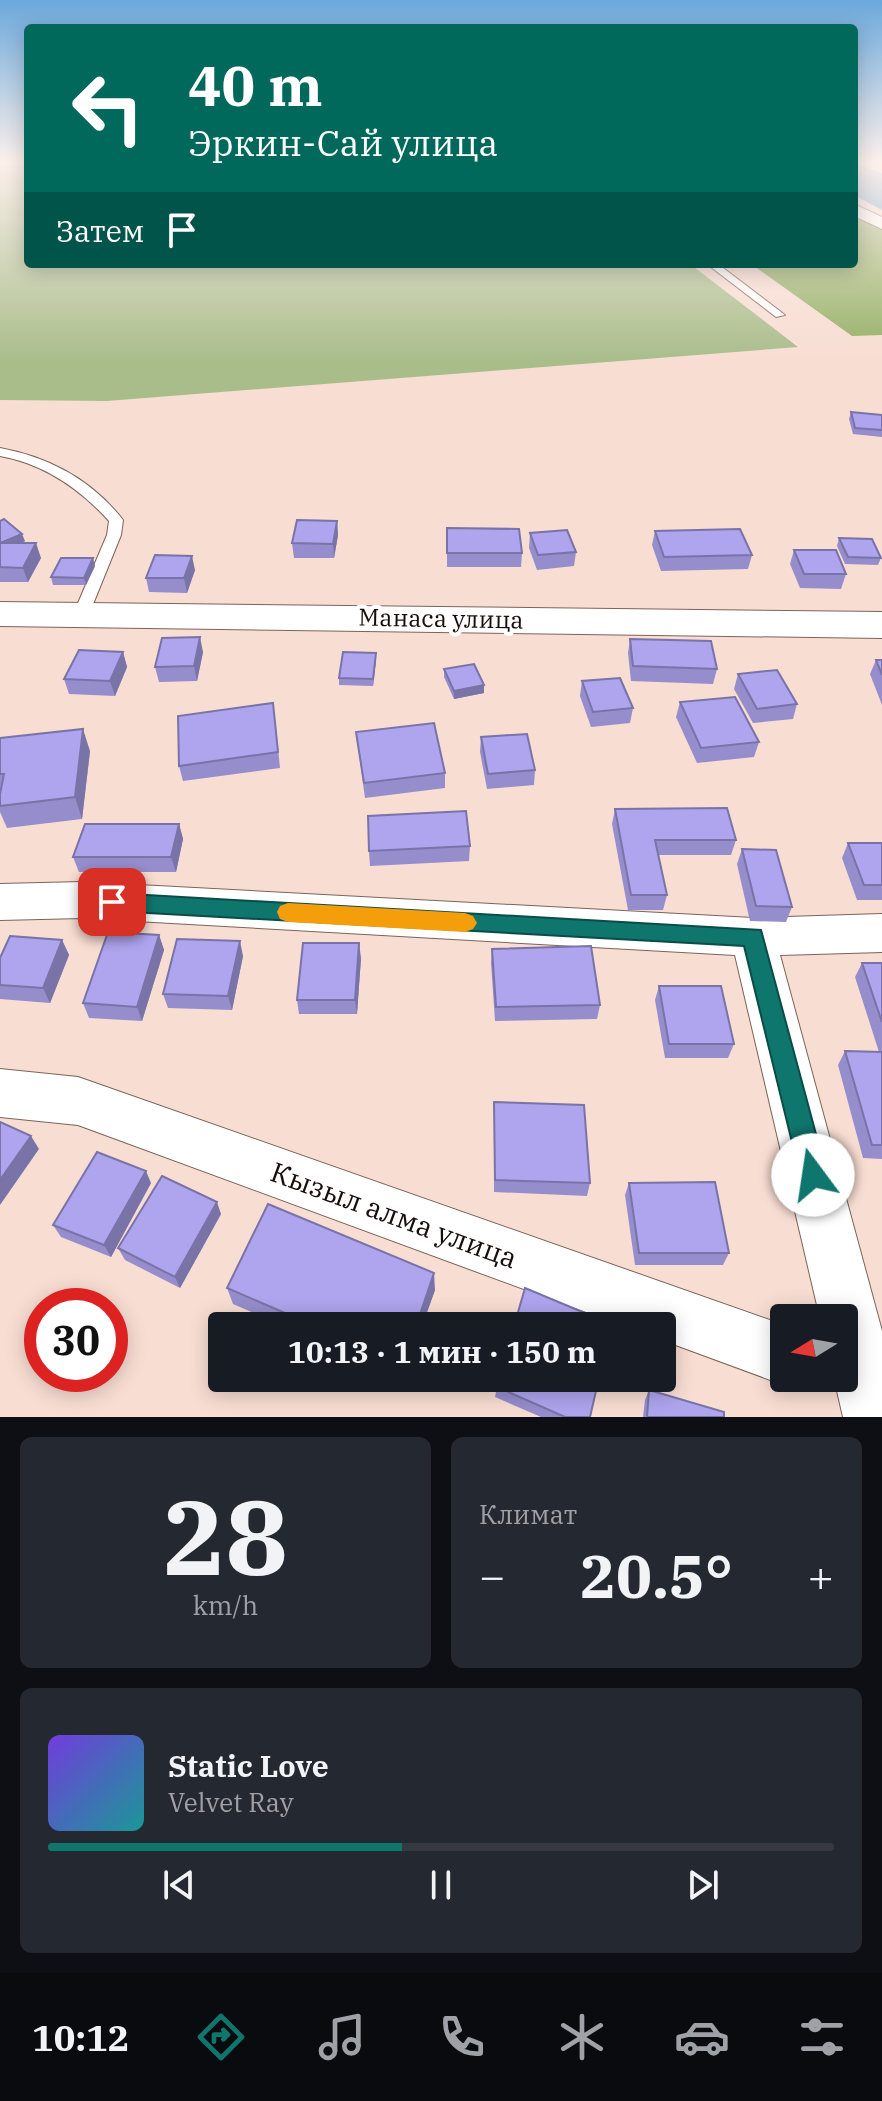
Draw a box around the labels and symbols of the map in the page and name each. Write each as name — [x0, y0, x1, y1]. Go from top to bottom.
street label: Манаса улица — [358, 601, 524, 635]
pin — [78, 868, 146, 936]
position arrow — [771, 1133, 855, 1217]
street label: Кызыл алма улица — [266, 1153, 523, 1276]
speed limit sign: 30 — [24, 1288, 128, 1392]
north arrow — [770, 1304, 858, 1392]

